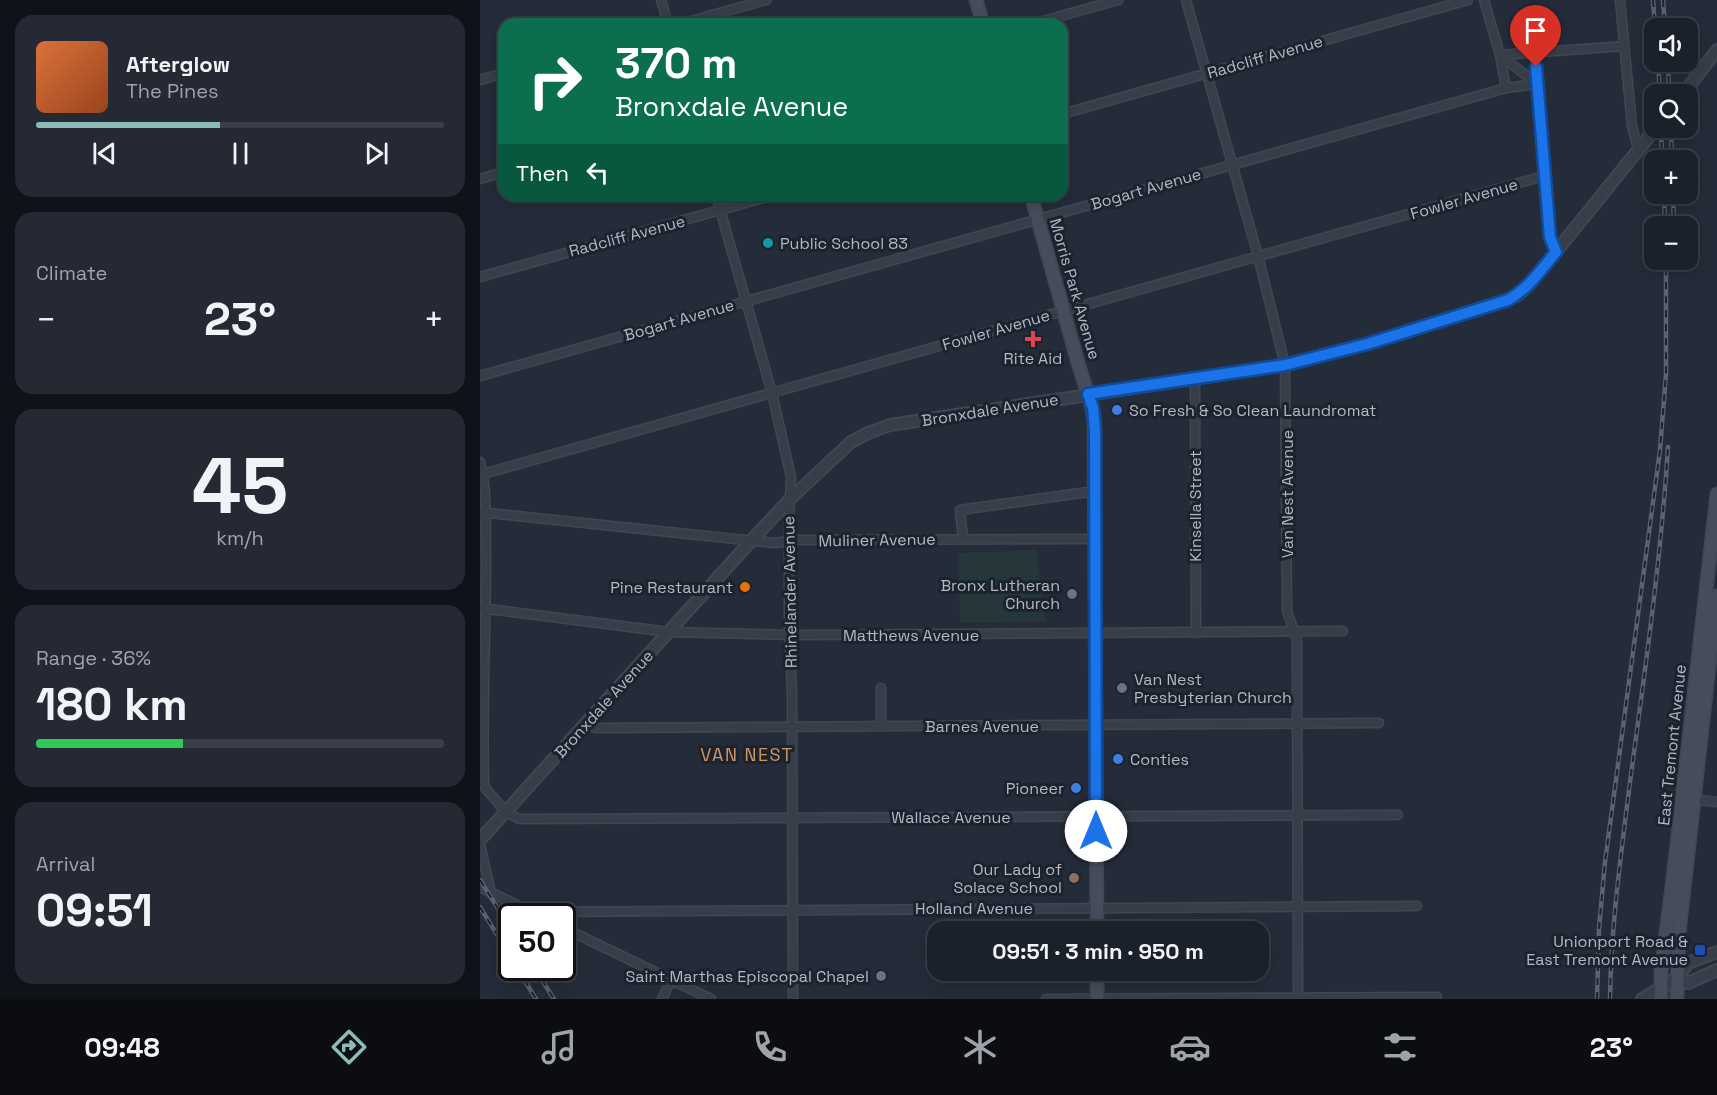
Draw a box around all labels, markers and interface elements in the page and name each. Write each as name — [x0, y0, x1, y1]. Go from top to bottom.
pin — [1510, 5, 1561, 67]
icon: arrive — [1519, 14, 1552, 47]
map controls — [1644, 18, 1698, 270]
button: sound — [1644, 18, 1698, 72]
street label: Radcliff Avenue — [1205, 30, 1325, 84]
text: 370 m — [615, 37, 737, 90]
icon: right — [516, 42, 594, 120]
text: Afterglow — [126, 50, 230, 78]
text: The Pines — [126, 78, 219, 104]
button: search — [1644, 84, 1698, 138]
text: Bronxdale Avenue — [615, 89, 848, 124]
icon: previous — [88, 137, 121, 170]
icon: pause — [224, 137, 257, 170]
icon: next — [360, 137, 393, 170]
button: + — [1644, 150, 1698, 204]
icon: left — [581, 156, 614, 189]
text: Then — [516, 159, 569, 187]
street label: Bogart Avenue — [1088, 163, 1204, 215]
street label: Fowler Avenue — [1408, 174, 1520, 224]
street label: Radcliff Avenue — [567, 210, 687, 262]
street label: Morris Park Avenue — [1045, 216, 1105, 362]
button: − — [1644, 216, 1698, 270]
place label: Public School 83 — [780, 233, 908, 254]
marker: Public School 83 — [761, 236, 775, 250]
text: Climate — [36, 260, 107, 286]
text: 23° — [204, 291, 276, 348]
street label: Bogart Avenue — [621, 294, 737, 346]
text: − — [36, 299, 56, 341]
text: + — [424, 299, 444, 341]
street label: Fowler Avenue — [940, 305, 1052, 355]
marker: Rite Aid — [1026, 332, 1040, 346]
place label: Rite Aid — [1004, 348, 1062, 369]
street label: Bronxdale Avenue — [920, 389, 1060, 431]
place label: So Fresh & So Clean Laundromat — [1129, 400, 1376, 421]
marker: So Fresh & So Clean Laundromat — [1110, 403, 1124, 417]
street label: Van Nest Avenue — [1277, 430, 1298, 558]
text: 45 — [192, 436, 288, 536]
street label: Kinsella Street — [1185, 450, 1206, 562]
street label: Rhinelander Avenue — [778, 516, 802, 668]
text: km/h — [216, 525, 264, 551]
street label: Muliner Avenue — [818, 528, 936, 552]
place label: Bronx Lutheran Church — [941, 575, 1060, 614]
place label: Pine Restaurant — [610, 577, 733, 598]
marker: Pine Restaurant — [738, 580, 752, 594]
marker: Bronx Lutheran Church — [1065, 587, 1079, 601]
street label: Matthews Avenue — [843, 625, 979, 646]
text: Range · 36% — [36, 645, 151, 671]
street label: Bronxdale Avenue — [550, 646, 658, 762]
street label: East Tremont Avenue — [1653, 663, 1691, 827]
place label: Van Nest Presbyterian Church — [1134, 669, 1292, 708]
text: 180 km — [36, 676, 188, 733]
marker: Van Nest Presbyterian Church — [1115, 681, 1129, 695]
street label: Barnes Avenue — [925, 716, 1039, 737]
district label: VAN NEST — [700, 743, 794, 766]
place label: Conties — [1130, 749, 1189, 770]
marker: Conties — [1111, 752, 1125, 766]
place label: Pioneer — [1006, 778, 1064, 799]
marker: Pioneer — [1069, 781, 1083, 795]
position arrow — [1064, 799, 1128, 863]
street label: Wallace Avenue — [891, 807, 1011, 828]
text: Arrival — [36, 851, 95, 877]
place label: Our Lady of Solace School — [953, 859, 1062, 898]
marker: Our Lady of Solace School — [1067, 871, 1081, 885]
text: 09:51 — [36, 882, 153, 939]
street label: Holland Avenue — [915, 898, 1033, 919]
speed limit sign: 50 — [498, 903, 576, 981]
place label: Unionport Road & East Tremont Avenue — [1526, 931, 1688, 970]
text: 09:51 · 3 min · 950 m — [992, 937, 1204, 965]
marker: Unionport Road & East Tremont Avenue — [1693, 943, 1707, 957]
place label: Saint Marthas Episcopal Chapel — [625, 966, 869, 987]
marker: Saint Marthas Episcopal Chapel — [874, 969, 888, 983]
icon: directions — [328, 1026, 370, 1068]
icon: music — [538, 1026, 580, 1068]
icon: phone — [749, 1026, 791, 1068]
icon: climate — [959, 1026, 1001, 1068]
icon: car — [1169, 1026, 1211, 1068]
icon: filters — [1379, 1026, 1421, 1068]
text: 09:48 — [84, 1030, 160, 1065]
text: 23° — [1590, 1030, 1633, 1065]

